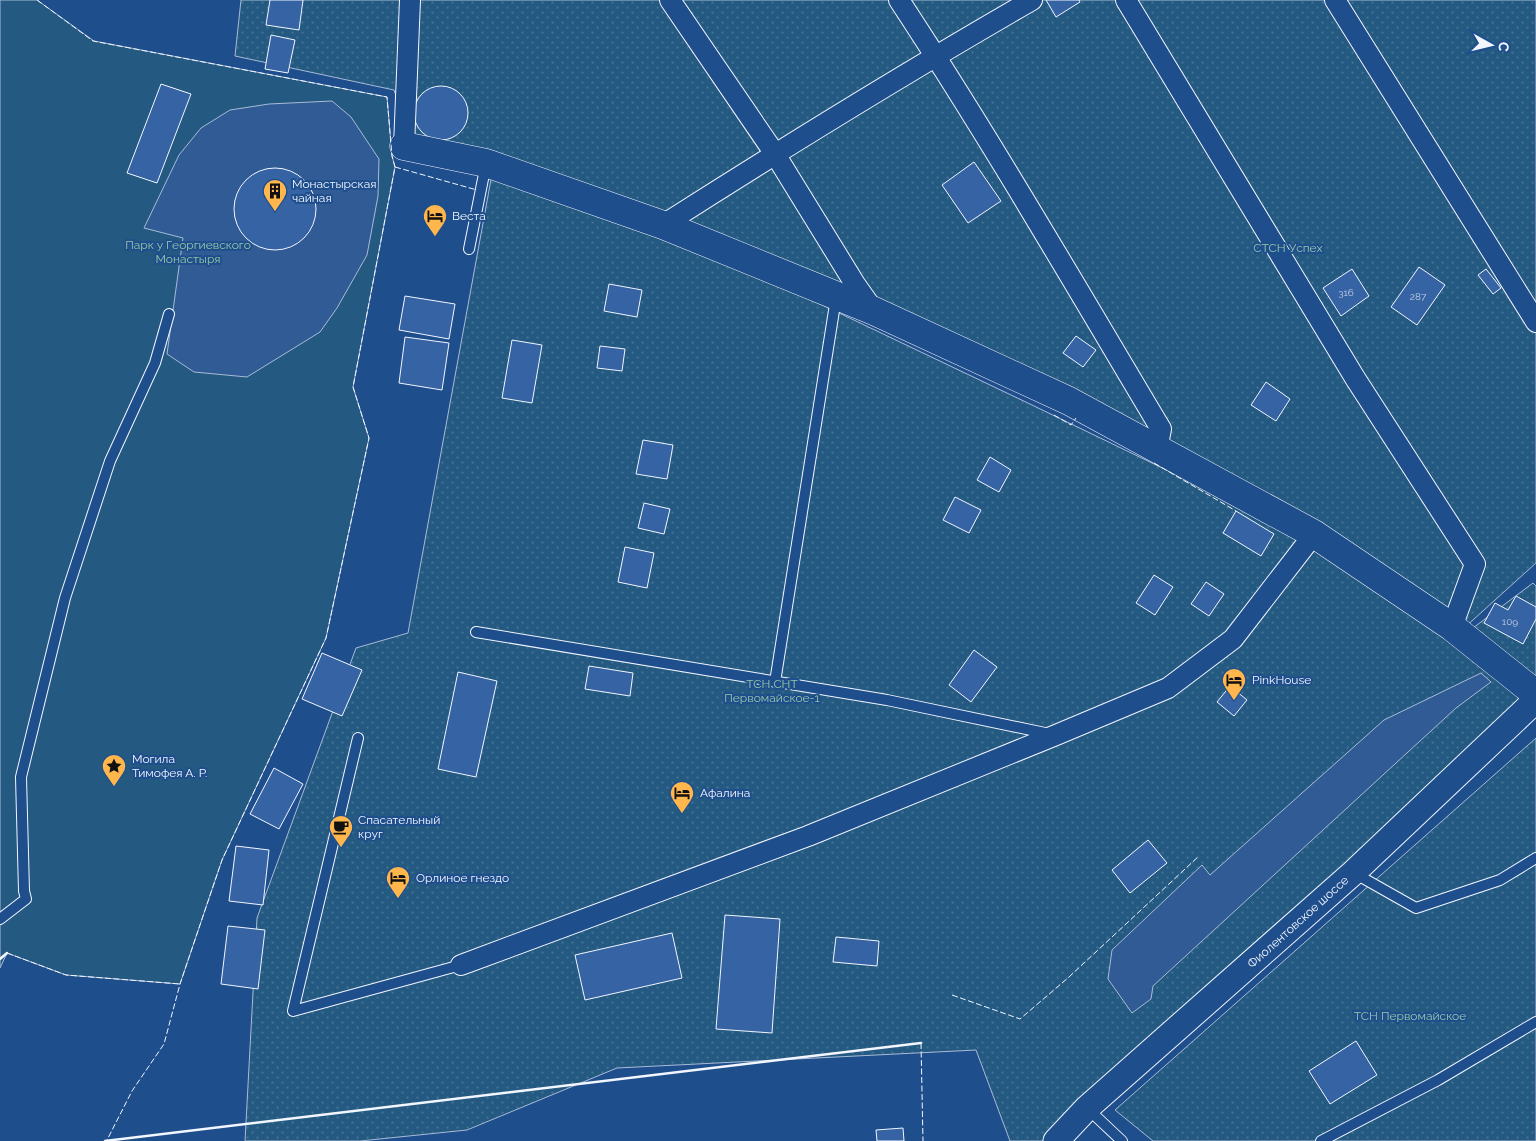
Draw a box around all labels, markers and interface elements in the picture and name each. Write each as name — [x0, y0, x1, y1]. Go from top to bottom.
north arrow — [1466, 20, 1516, 70]
text: С — [1495, 41, 1512, 53]
place label: Монастырская чайная — [292, 177, 377, 205]
building icon: Монастырская чайная — [262, 178, 288, 212]
hotel icon: Веста — [422, 203, 448, 237]
place label: Веста — [452, 209, 486, 223]
park label: Парк у Георгиевского Монастыря — [125, 238, 251, 266]
park label: СТСН Успех — [1253, 241, 1323, 255]
house number: 316 — [1338, 287, 1354, 298]
house number: 287 — [1410, 291, 1427, 302]
house number: 109 — [1502, 616, 1518, 627]
hotel icon: PinkHouse — [1221, 667, 1247, 701]
place label: PinkHouse — [1252, 673, 1311, 687]
park label: ТСН СНТ Первомайское-1 — [724, 677, 820, 705]
place label: Могила Тимофея А. Р. — [132, 752, 207, 780]
place icon: Могила Тимофея А. Р. — [101, 753, 127, 787]
hotel icon: Афалина — [669, 780, 695, 814]
place label: Афалина — [700, 786, 750, 800]
place label: Спасательный круг — [358, 813, 440, 841]
cafe icon: Спасательный круг — [328, 814, 354, 848]
hotel icon: Орлиное гнездо — [385, 865, 411, 899]
place label: Орлиное гнездо — [416, 871, 509, 885]
street label: Фиолентовское шоссе — [1245, 873, 1351, 971]
park label: ТСН Первомайское — [1354, 1009, 1466, 1023]

